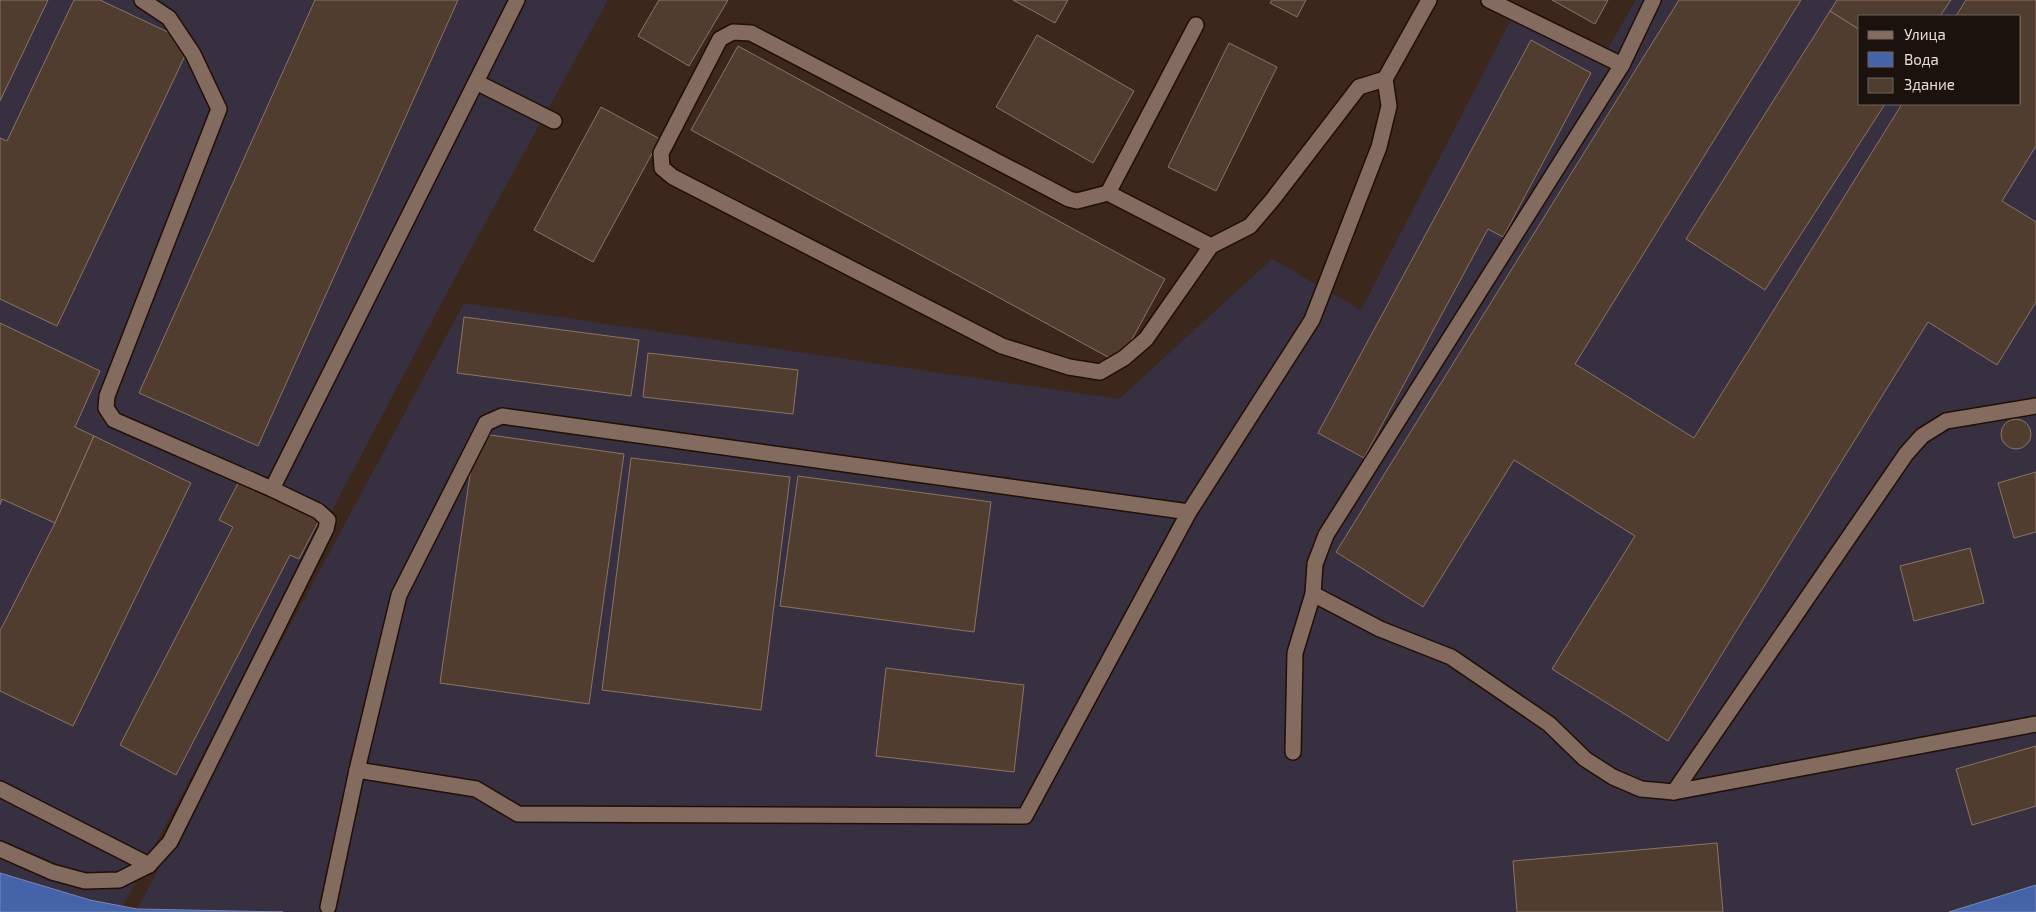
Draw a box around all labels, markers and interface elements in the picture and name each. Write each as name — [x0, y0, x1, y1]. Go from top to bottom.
legend — [1858, 15, 2021, 105]
text: Улица — [1904, 25, 1946, 43]
text: Вода — [1904, 50, 1939, 68]
text: Здание — [1904, 75, 1955, 93]

